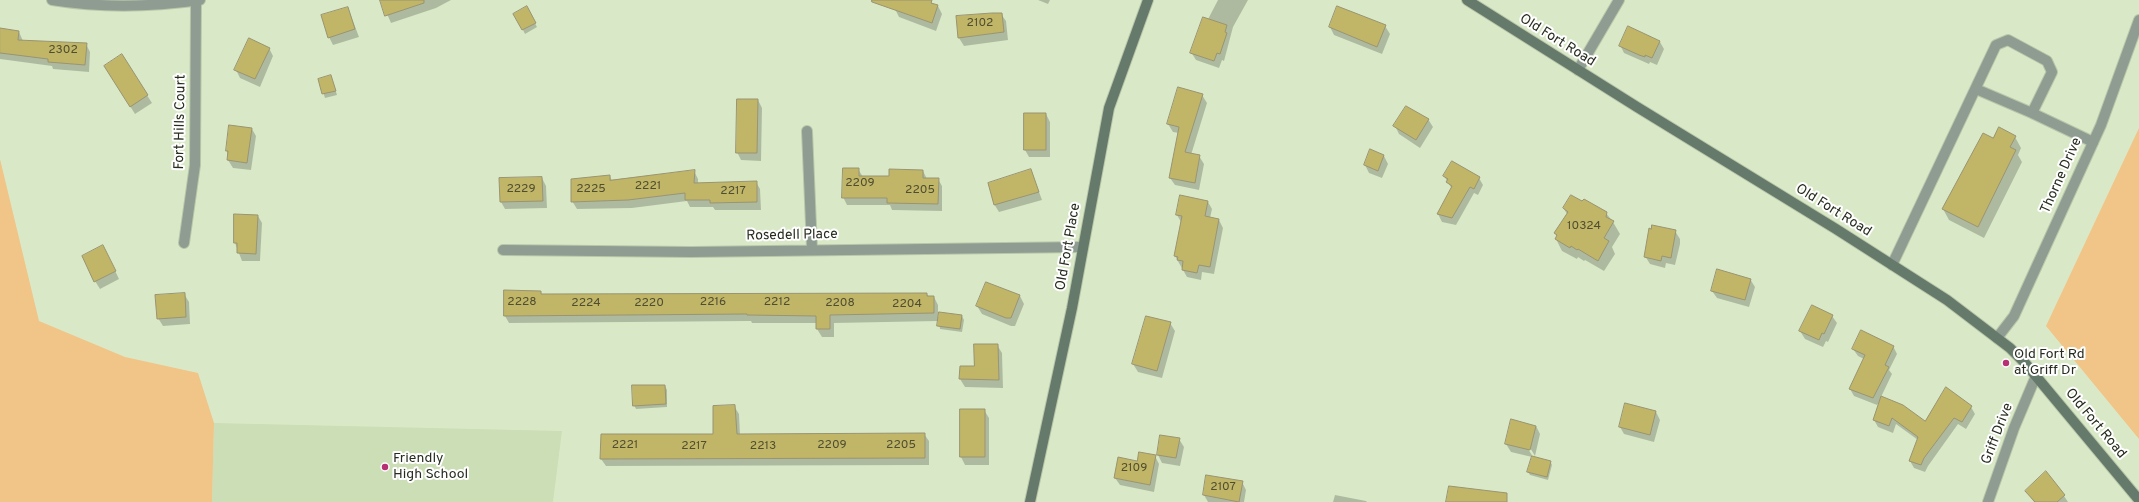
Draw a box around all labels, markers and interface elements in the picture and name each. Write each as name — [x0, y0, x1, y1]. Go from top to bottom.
street label: Old Fort Road — [1516, 11, 1598, 71]
house number: 2102 — [967, 17, 993, 31]
house number: 2302 — [48, 44, 78, 58]
street label: Fort Hills Court — [172, 74, 190, 170]
street label: Thorne Drive — [2038, 135, 2086, 217]
house number: 2209 — [845, 177, 875, 191]
house number: 2221 — [635, 180, 661, 194]
street label: Old Fort Road — [1792, 181, 1874, 241]
house number: 2229 — [506, 183, 536, 197]
house number: 2225 — [576, 183, 606, 197]
house number: 2205 — [905, 184, 935, 198]
house number: 2217 — [720, 185, 746, 199]
street label: Old Fort Place — [1053, 202, 1085, 292]
house number: 10324 — [1567, 220, 1601, 234]
street label: Rosedell Place — [746, 227, 838, 245]
house number: 2228 — [507, 296, 537, 310]
house number: 2216 — [700, 296, 726, 310]
house number: 2212 — [764, 296, 790, 310]
house number: 2224 — [571, 297, 601, 311]
house number: 2220 — [634, 297, 664, 311]
house number: 2208 — [825, 297, 855, 311]
house number: 2204 — [892, 298, 922, 312]
place label: Old Fort Rd at Griff Dr — [2014, 347, 2085, 380]
marker: Old Fort Rd at Griff Dr — [2001, 358, 2011, 368]
street label: Old Fort Road — [2061, 386, 2129, 462]
street label: Griff Drive — [1979, 401, 2017, 467]
house number: 2221 — [612, 439, 638, 453]
house number: 2209 — [817, 439, 847, 453]
house number: 2205 — [886, 439, 916, 453]
house number: 2217 — [681, 440, 707, 454]
house number: 2213 — [750, 440, 776, 454]
place label: Friendly High School — [393, 451, 468, 484]
marker: Friendly High School — [380, 462, 390, 472]
house number: 2109 — [1121, 462, 1147, 476]
house number: 2107 — [1210, 481, 1236, 495]

